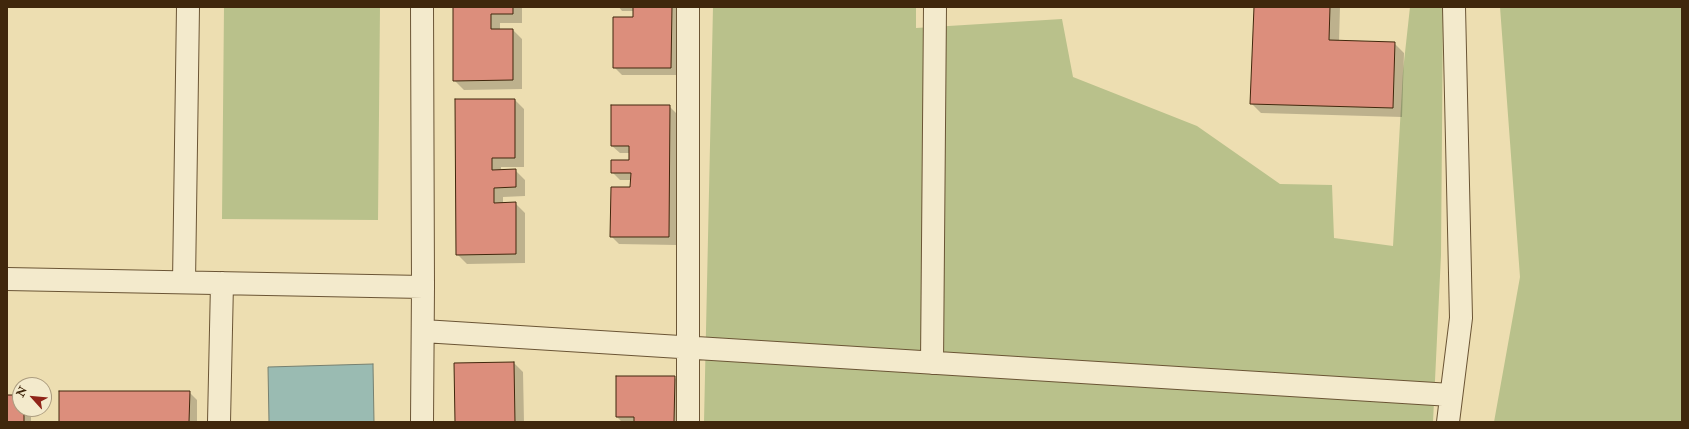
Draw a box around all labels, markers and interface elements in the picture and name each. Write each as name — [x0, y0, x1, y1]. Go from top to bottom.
north arrow — [12, 377, 52, 417]
text: N — [14, 384, 30, 399]

